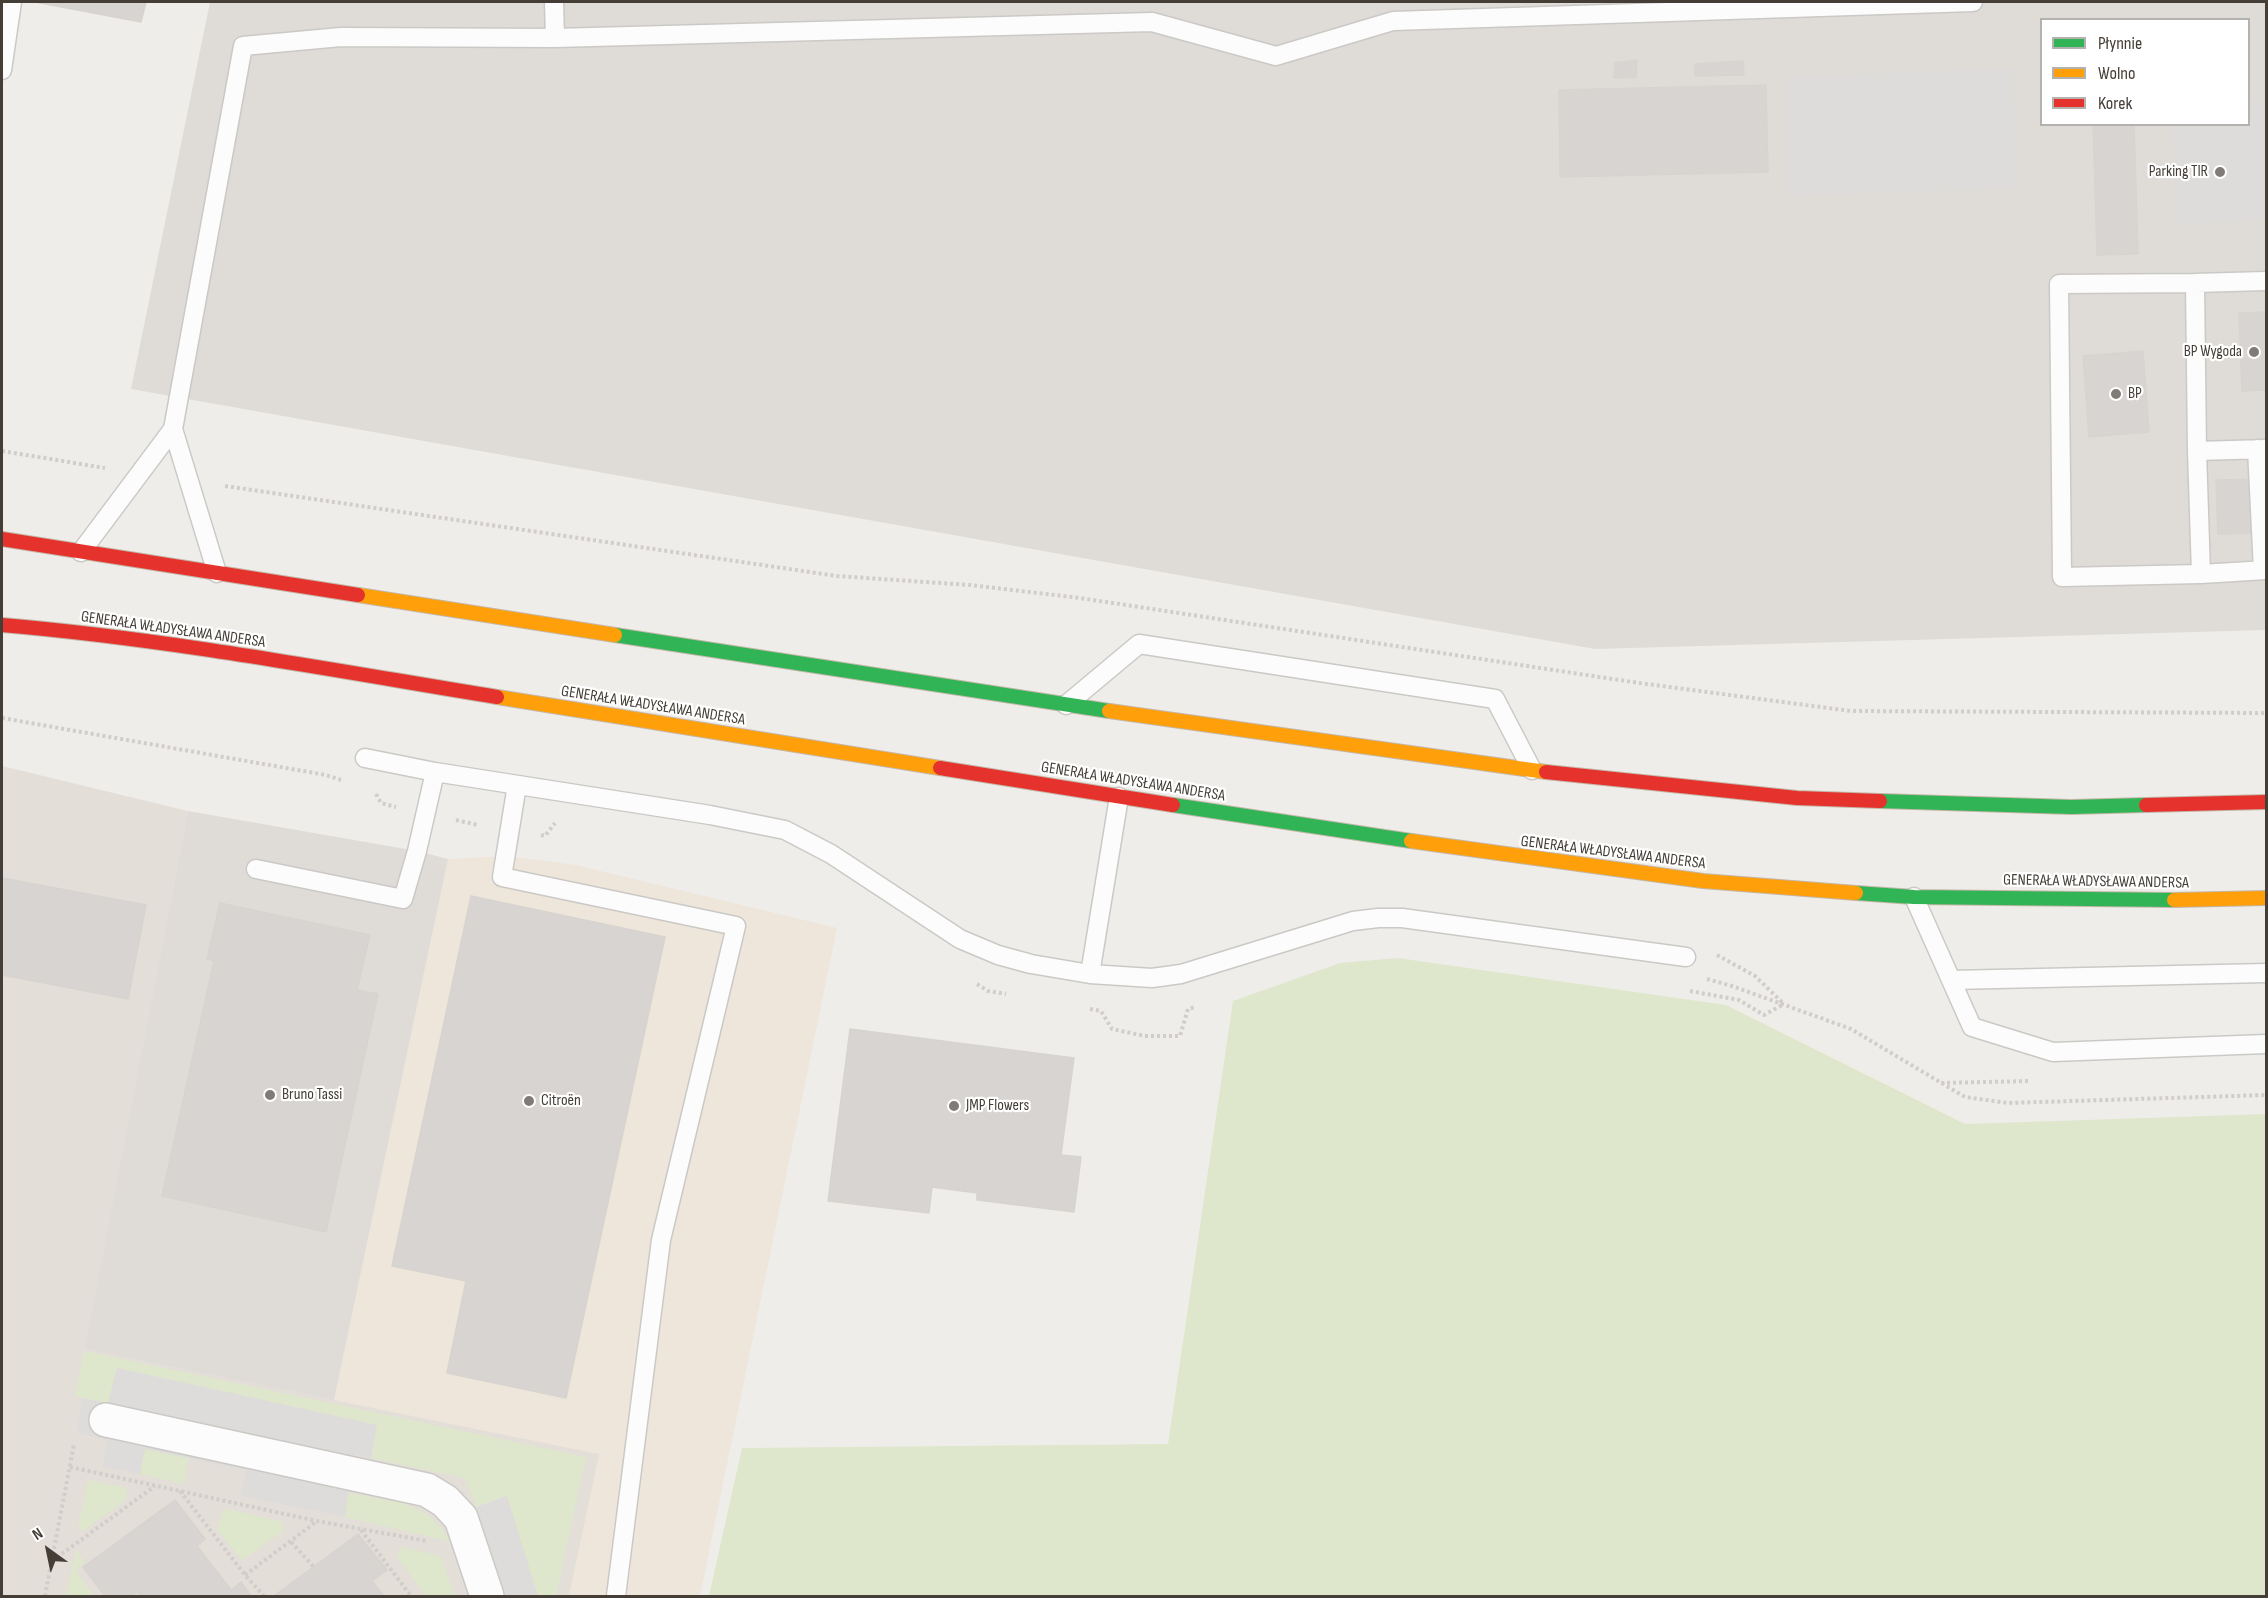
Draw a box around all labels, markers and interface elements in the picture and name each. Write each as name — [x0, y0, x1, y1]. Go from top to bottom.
legend — [2040, 18, 2250, 126]
text: Płynnie — [2098, 33, 2142, 54]
text: Wolno — [2098, 63, 2135, 84]
text: Korek — [2098, 93, 2132, 114]
place label: Parking TIR — [2149, 162, 2208, 182]
marker: Parking TIR — [2213, 165, 2227, 179]
place label: BP Wygoda — [2184, 342, 2242, 362]
marker: BP Wygoda — [2247, 345, 2261, 359]
place label: BP — [2128, 384, 2142, 404]
marker: BP — [2109, 387, 2123, 401]
street label: GENERAŁA WŁADYSŁAWA ANDERSA — [80, 608, 266, 652]
street label: GENERAŁA WŁADYSŁAWA ANDERSA — [560, 682, 746, 730]
street label: GENERAŁA WŁADYSŁAWA ANDERSA — [1040, 758, 1226, 806]
street label: GENERAŁA WŁADYSŁAWA ANDERSA — [1520, 832, 1706, 874]
street label: GENERAŁA WŁADYSŁAWA ANDERSA — [2003, 871, 2189, 893]
place label: Bruno Tassi — [282, 1085, 342, 1105]
marker: Bruno Tassi — [263, 1088, 277, 1102]
place label: Citroën — [541, 1091, 581, 1111]
marker: Citroën — [522, 1094, 536, 1108]
place label: JMP Flowers — [966, 1096, 1029, 1116]
marker: JMP Flowers — [947, 1099, 961, 1113]
north arrow — [18, 1520, 78, 1580]
text: N — [29, 1524, 47, 1545]

